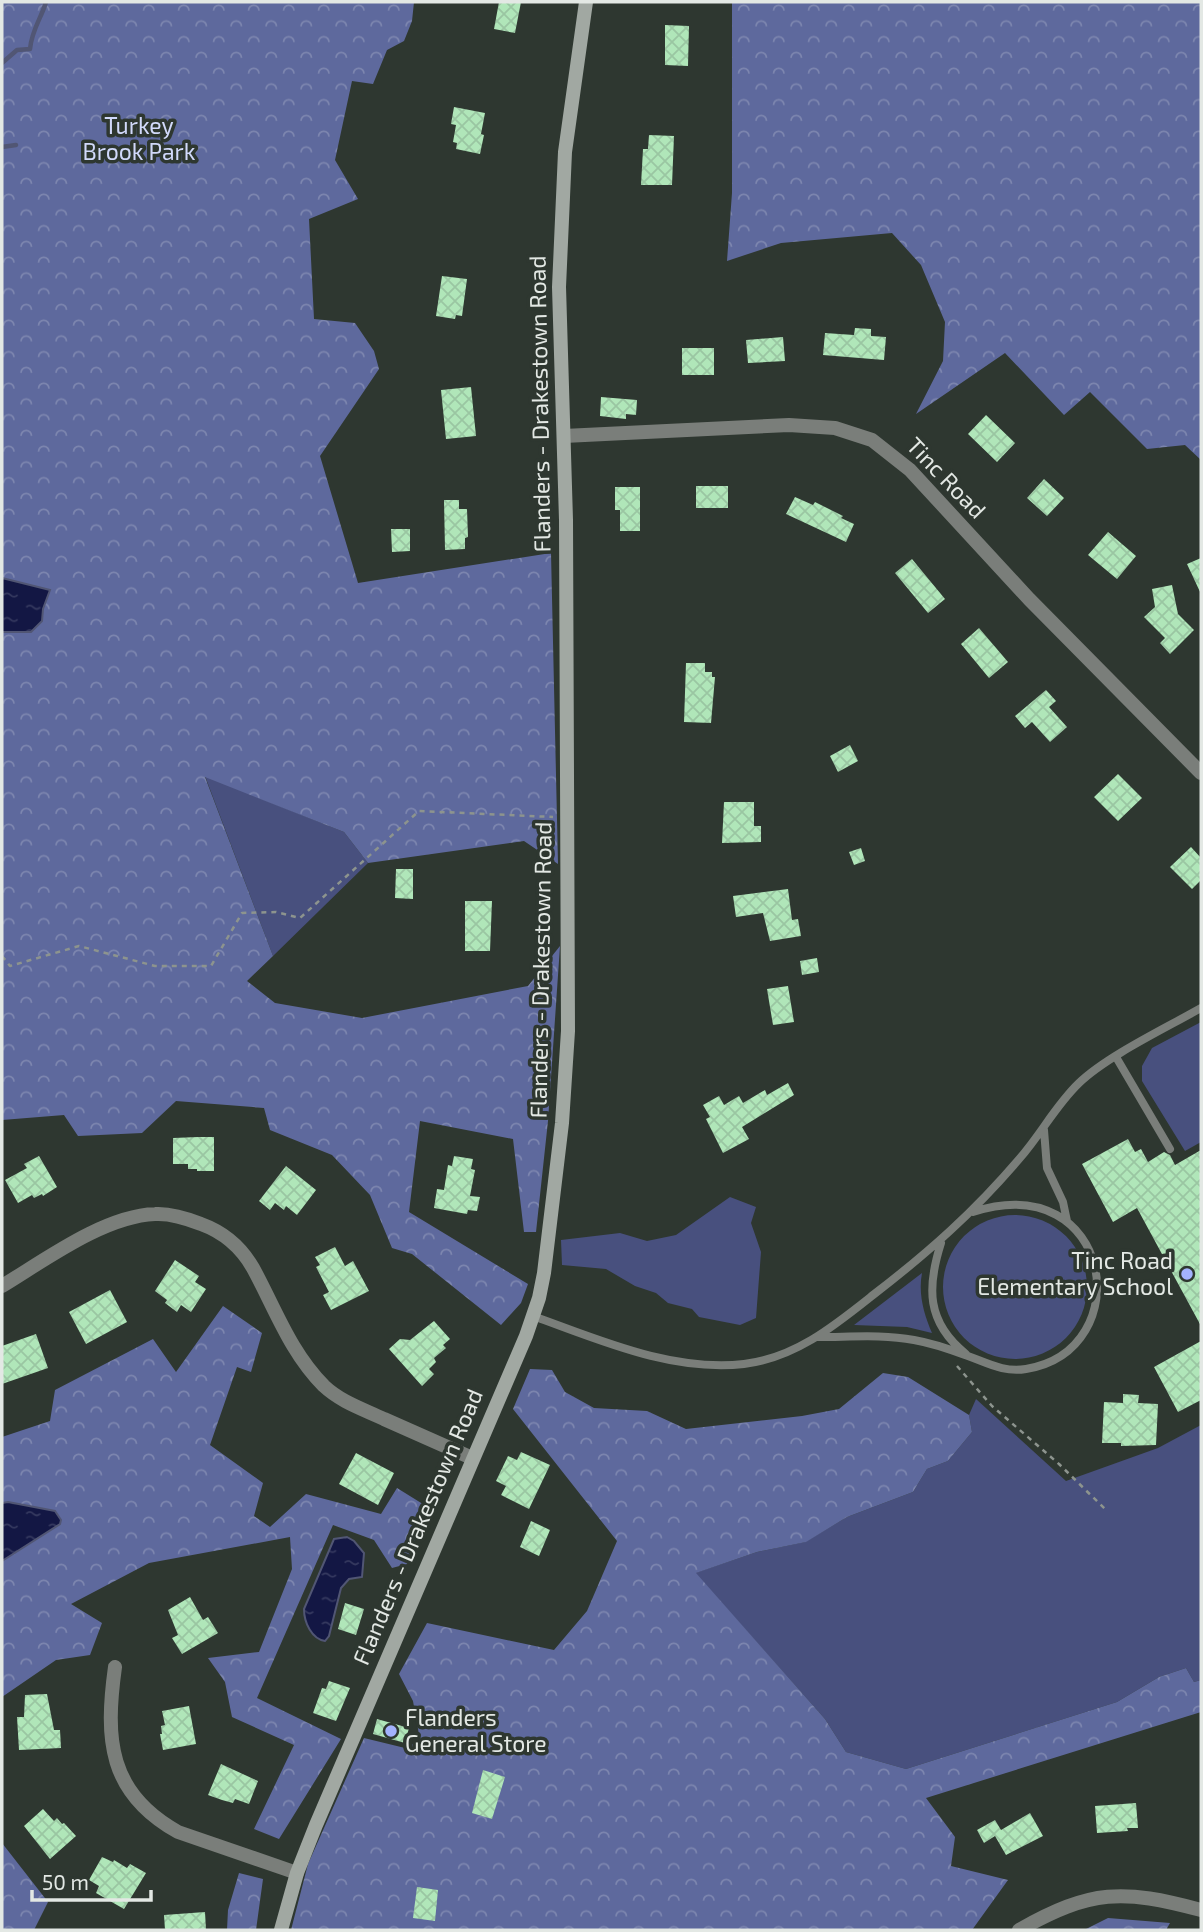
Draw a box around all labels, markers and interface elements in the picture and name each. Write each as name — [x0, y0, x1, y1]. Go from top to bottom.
park label: Turkey Brook Park — [83, 111, 196, 165]
street label: Flanders - Drakestown Road — [522, 255, 556, 553]
street label: Tinc Road — [901, 431, 992, 524]
street label: Flanders - Drakestown Road — [523, 821, 557, 1119]
place label: Tinc Road Elementary School — [977, 1246, 1173, 1300]
marker: Tinc Road Elementary School — [1179, 1266, 1195, 1282]
street label: Flanders - Drakestown Road — [346, 1384, 488, 1669]
place label: Flanders General Store — [405, 1703, 547, 1757]
marker: Flanders General Store — [383, 1723, 399, 1739]
scale bar — [32, 1858, 150, 1902]
text: 50 m — [42, 1869, 89, 1894]

